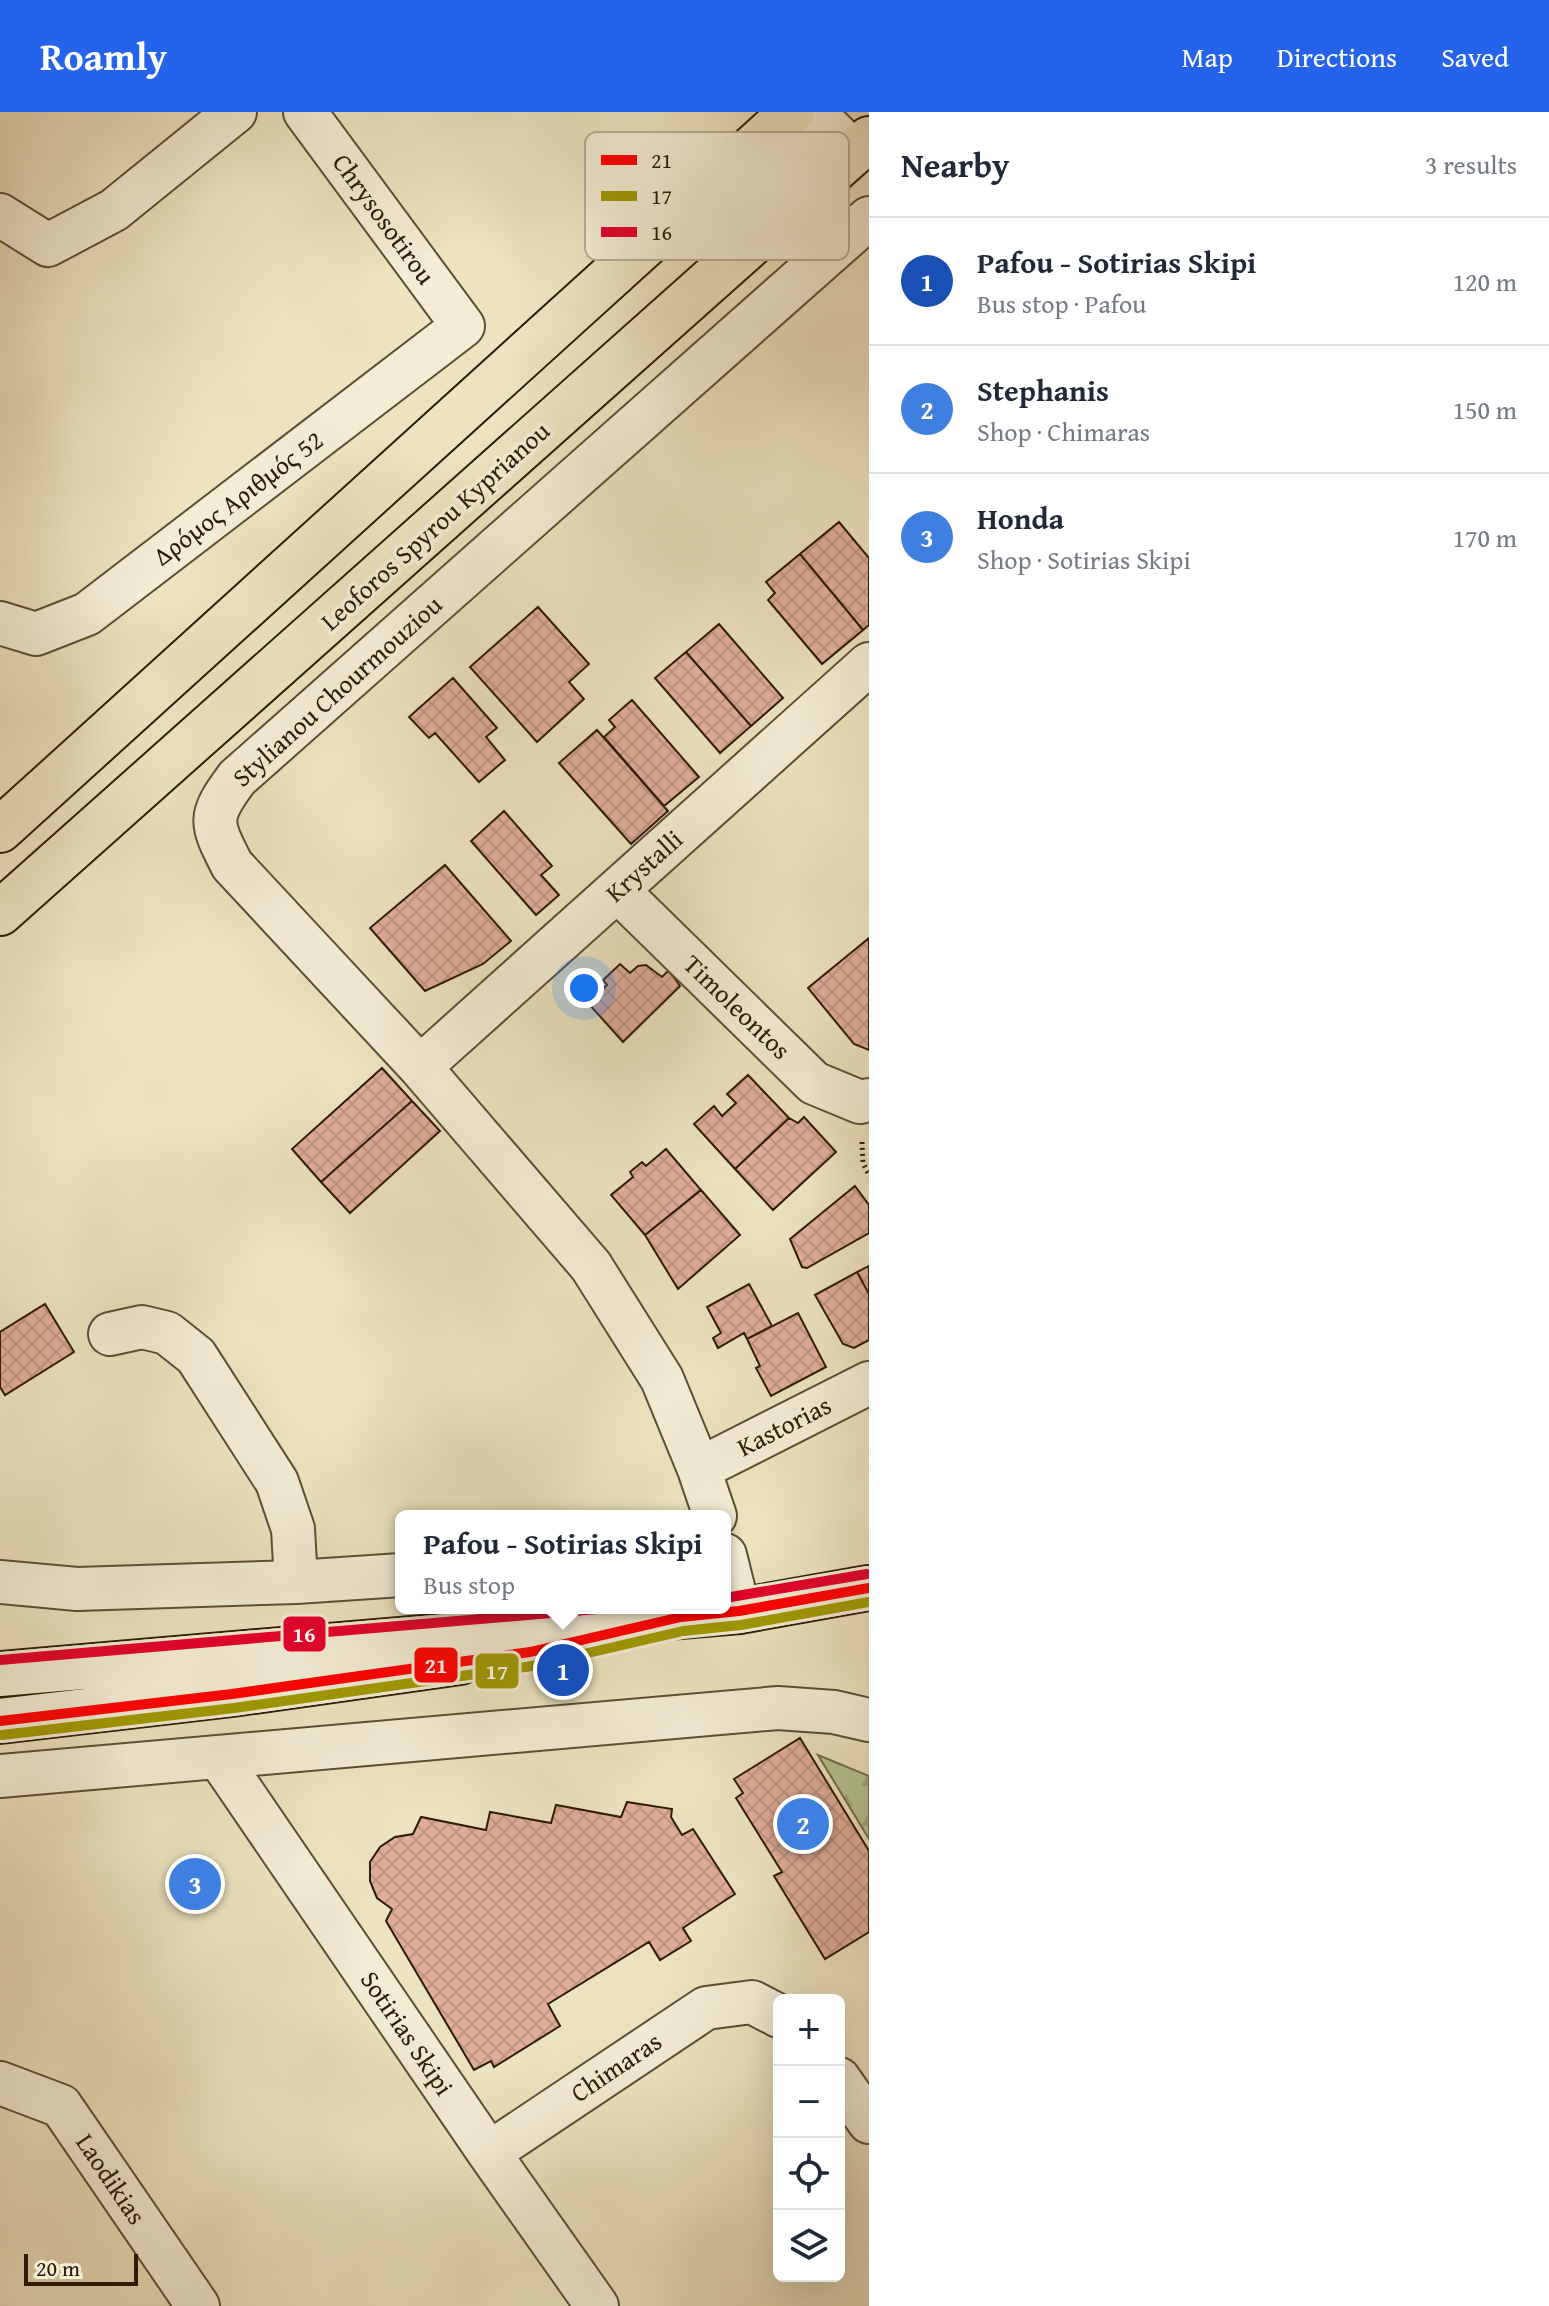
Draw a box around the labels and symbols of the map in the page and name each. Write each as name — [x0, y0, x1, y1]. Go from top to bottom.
legend — [585, 132, 849, 260]
text: 21 — [651, 144, 672, 176]
street label: Chrysosotirou — [323, 145, 445, 292]
text: 17 — [651, 180, 672, 212]
text: 16 — [651, 216, 672, 248]
street label: Leoforos Spyrou Kyprianou — [311, 412, 558, 640]
street label: Δρόμος Αριθμός 52 — [144, 421, 331, 575]
street label: Stylianou Chourmouziou — [223, 586, 450, 796]
street label: Krystalli — [596, 820, 691, 911]
street label: Timoleontos — [675, 945, 800, 1068]
your location — [564, 968, 604, 1008]
street label: Kastorias — [730, 1385, 838, 1466]
line badge: 16 — [282, 1615, 327, 1653]
text: 16 — [293, 1618, 315, 1650]
pin: 1 — [537, 1640, 589, 1700]
line badge: 21 — [413, 1646, 459, 1684]
text: 21 — [425, 1649, 447, 1681]
line badge: 17 — [474, 1652, 520, 1690]
text: 17 — [486, 1655, 508, 1687]
pin: 2 — [777, 1794, 829, 1854]
pin: 3 — [169, 1854, 221, 1914]
street label: Sotirias Skipi — [351, 1962, 464, 2103]
street label: Chimaras — [562, 2022, 669, 2111]
street label: Laodikias — [67, 2125, 156, 2232]
scale bar — [24, 2250, 138, 2286]

